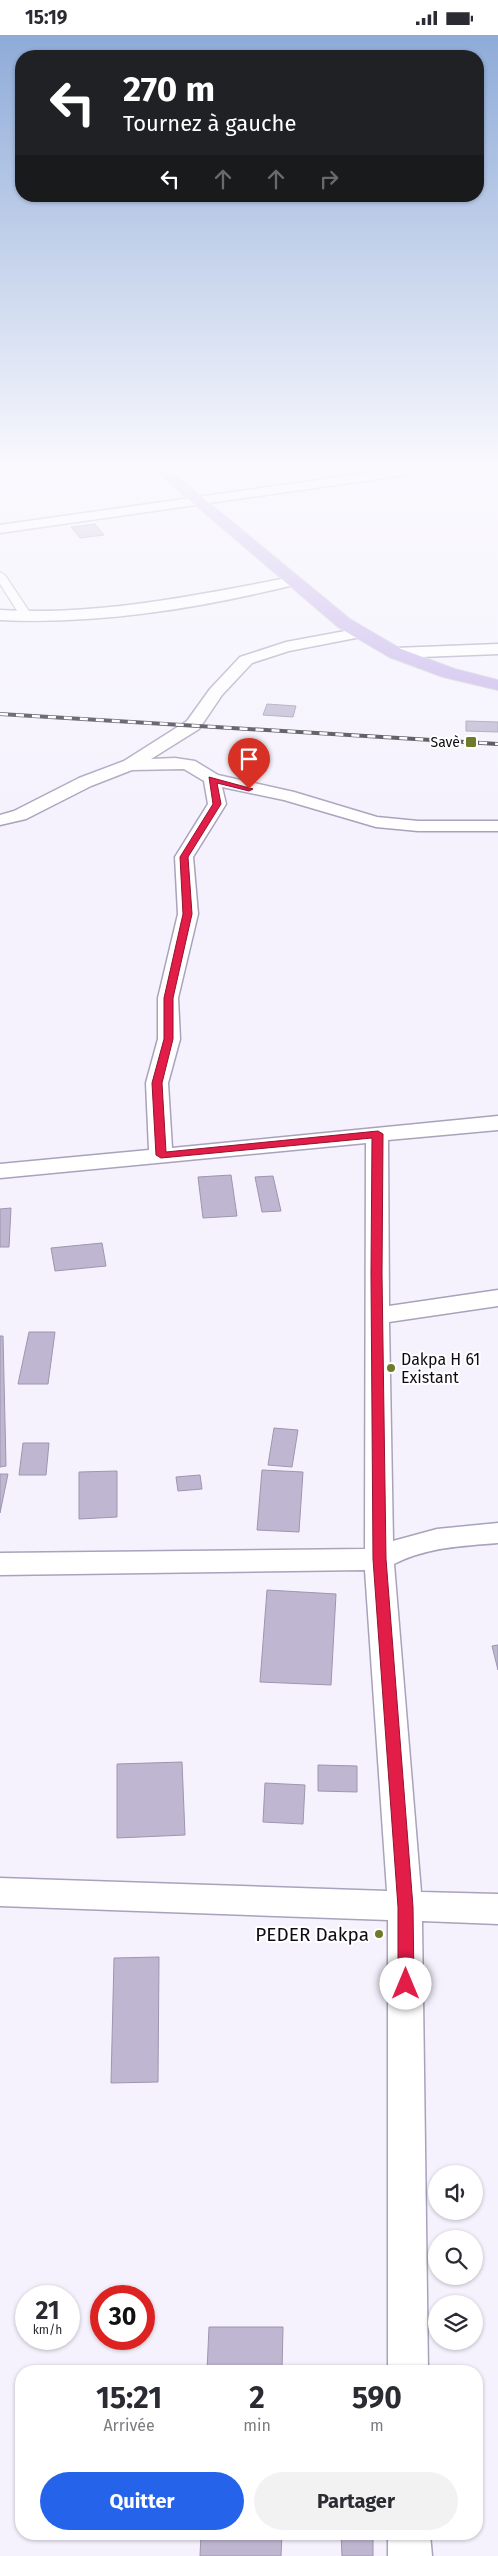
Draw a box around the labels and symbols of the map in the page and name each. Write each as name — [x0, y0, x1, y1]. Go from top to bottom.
place label: Savè — [431, 734, 460, 751]
marker: Savè — [464, 735, 478, 749]
pin — [228, 738, 270, 789]
place label: Dakpa H 61 Existant — [401, 1350, 480, 1387]
marker: Dakpa H 61 Existant — [385, 1362, 397, 1374]
place label: PEDER Dakpa — [255, 1923, 369, 1946]
marker: PEDER Dakpa — [373, 1928, 385, 1940]
position arrow — [379, 1957, 431, 2009]
speed limit sign: 30 — [90, 2285, 155, 2350]

